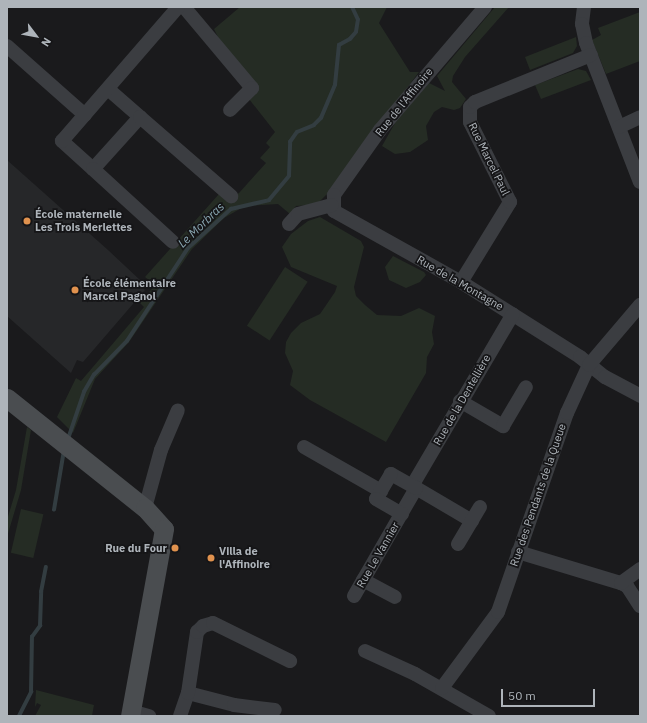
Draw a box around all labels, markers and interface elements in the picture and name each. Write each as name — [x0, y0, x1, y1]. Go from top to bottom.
north arrow — [16, 16, 56, 56]
text: N — [38, 35, 54, 49]
street label: Rue de l'Affinoire — [372, 65, 436, 139]
street label: Rue Marcel Paul — [466, 120, 512, 198]
water label: Le Morbras — [175, 199, 227, 251]
place label: École maternelle Les Trois Merlettes — [35, 208, 132, 234]
marker: École maternelle Les Trois Merlettes — [22, 216, 32, 226]
street label: Rue de la Montagne — [414, 253, 506, 313]
place label: École élémentaire Marcel Pagnol — [83, 277, 176, 303]
marker: École élémentaire Marcel Pagnol — [70, 285, 80, 295]
street label: Rue de la Dentellière — [431, 352, 493, 448]
street label: Rue des Pendants de la Queue — [507, 422, 569, 568]
street label: Rue Le Vannier — [354, 520, 402, 590]
place label: Rue du Four — [105, 541, 167, 555]
marker: Rue du Four — [170, 543, 180, 553]
place label: Villa de l'Affinoire — [219, 545, 270, 571]
marker: Villa de l'Affinoire — [206, 553, 216, 563]
scale bar — [503, 681, 597, 707]
text: 50 m — [508, 688, 536, 703]

